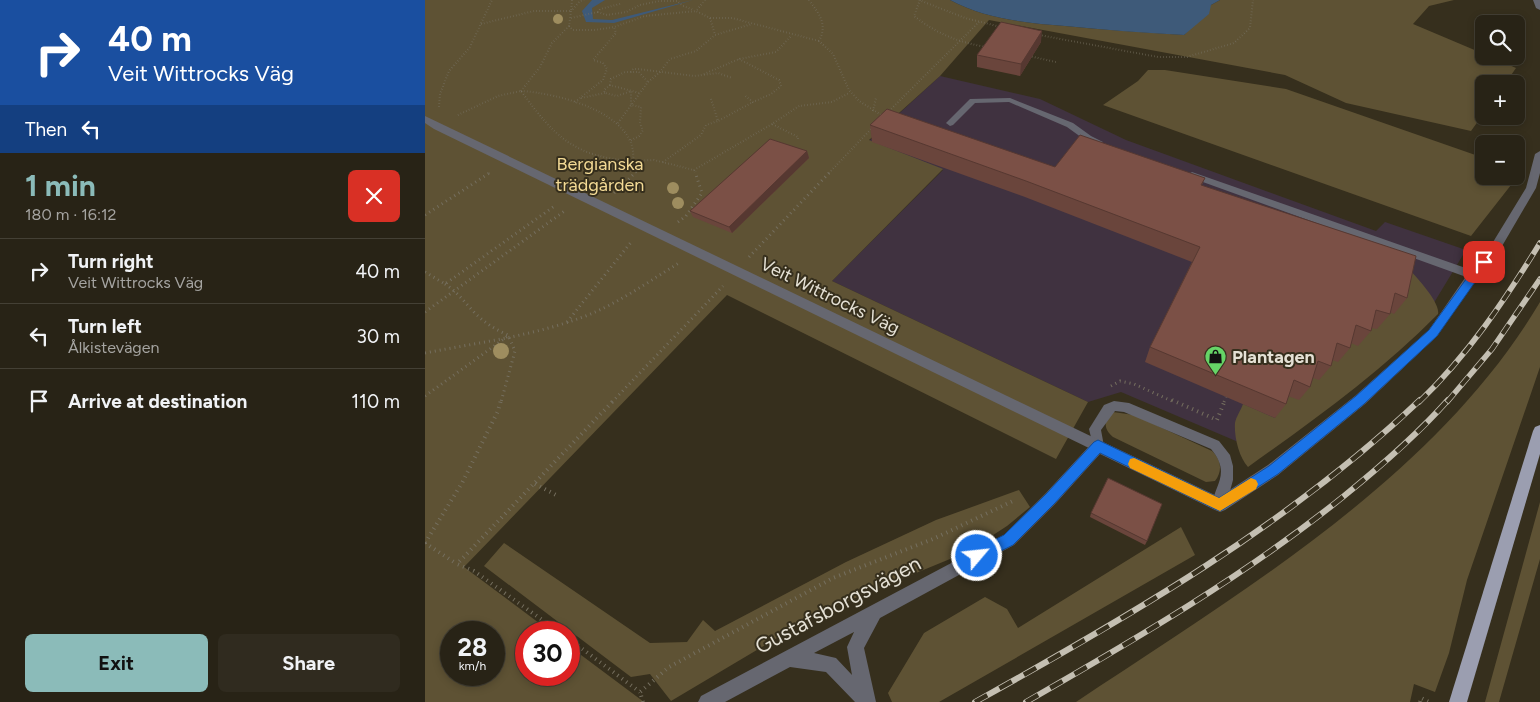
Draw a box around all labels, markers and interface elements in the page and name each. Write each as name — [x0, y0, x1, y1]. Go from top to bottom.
map controls — [1475, 15, 1525, 185]
button: search — [1475, 15, 1525, 65]
text: 40 m — [108, 18, 192, 60]
icon: right — [25, 20, 90, 85]
text: Veit Wittrocks Väg — [108, 60, 294, 87]
button: + — [1475, 75, 1525, 125]
icon: left — [77, 115, 105, 143]
text: Then — [25, 118, 67, 141]
button: − — [1475, 135, 1525, 185]
park label: Bergianska trädgården — [556, 153, 644, 196]
text: 1 min — [25, 167, 96, 204]
button: close — [348, 170, 400, 222]
text: 180 m · 16:12 — [25, 205, 117, 224]
pin — [1463, 241, 1505, 283]
icon: arrive — [1470, 248, 1498, 276]
text: Turn right — [68, 250, 154, 273]
street label: Veit Wittrocks Väg — [757, 253, 903, 339]
icon: right — [25, 257, 53, 285]
text: 40 m — [355, 260, 400, 283]
text: Veit Wittrocks Väg — [68, 273, 203, 292]
text: Turn left — [68, 315, 142, 338]
icon: left — [25, 322, 53, 350]
text: 30 m — [357, 325, 400, 348]
text: Ålkistevägen — [68, 338, 159, 357]
shop icon: Plantagen — [1204, 345, 1228, 376]
place label: Plantagen — [1232, 346, 1315, 368]
icon: arrive — [25, 387, 53, 415]
text: Arrive at destination — [68, 390, 247, 413]
text: 110 m — [351, 390, 400, 413]
position arrow — [950, 529, 1002, 581]
street label: Gustafsborgsvägen — [750, 550, 925, 659]
speed limit sign: 30 — [515, 621, 580, 686]
text: 28 — [458, 632, 487, 662]
button: Exit — [25, 634, 208, 692]
button: Share — [218, 634, 400, 692]
text: km/h — [459, 659, 486, 673]

